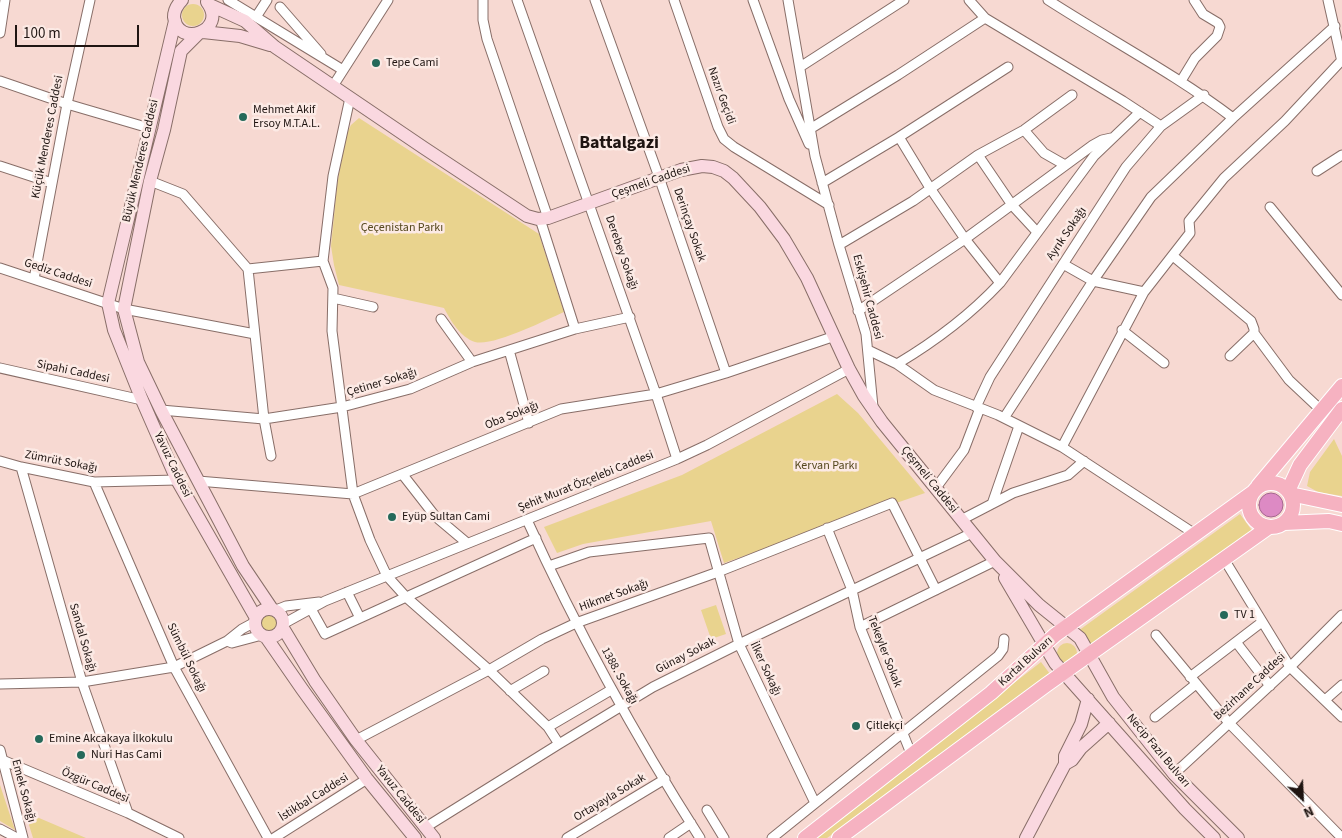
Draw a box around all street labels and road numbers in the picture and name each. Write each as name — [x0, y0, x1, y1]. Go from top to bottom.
street label: Nazır Geçidi — [704, 65, 738, 127]
street label: Küçük Menderes Caddesi — [29, 74, 67, 200]
street label: Büyük Menderes Caddesi — [120, 98, 162, 224]
street label: Çeşmeli Caddesi — [610, 162, 692, 202]
street label: Derinçay Sokak — [670, 186, 708, 264]
street label: Ayrık Sokağı — [1044, 205, 1090, 263]
street label: Derebey Sokağı — [602, 214, 640, 292]
street label: Eskişehir Caddesi — [849, 253, 885, 341]
street label: Gediz Caddesi — [22, 256, 94, 292]
street label: Sipahi Caddesi — [35, 357, 111, 387]
street label: Çetiner Sokağı — [345, 366, 419, 400]
street label: Oba Sokağı — [483, 399, 541, 433]
street label: Yavuz Caddesi — [150, 430, 194, 500]
street label: Çeşmeli Caddesi — [898, 443, 960, 517]
street label: Zümrüt Sokağı — [23, 448, 99, 476]
street label: Şehit Murat Özçelebi Caddesi — [516, 448, 656, 516]
street label: Hikmet Sokağı — [577, 577, 651, 615]
street label: Sandal Sokağı — [65, 602, 99, 674]
street label: Tekeyler Sokak — [864, 614, 904, 690]
street label: Sümbül Sokağı — [163, 621, 209, 695]
street label: Kartal Bulvarı — [996, 634, 1056, 690]
street label: Günay Sokak — [654, 635, 718, 677]
street label: İlker Sokağı — [746, 640, 784, 698]
street label: 1388. Sokağı — [597, 645, 641, 707]
street label: Bezirhane Caddesi — [1211, 650, 1289, 724]
street label: Necip Fazıl Bulvarı — [1123, 711, 1193, 791]
street label: Emek Sokağı — [8, 758, 38, 824]
street label: Yavuz Caddesi — [372, 763, 428, 827]
street label: Özgür Caddesi — [59, 765, 131, 807]
street label: İstikbal Caddesi — [277, 771, 351, 825]
street label: Ortayayla Sokak — [571, 771, 649, 825]

